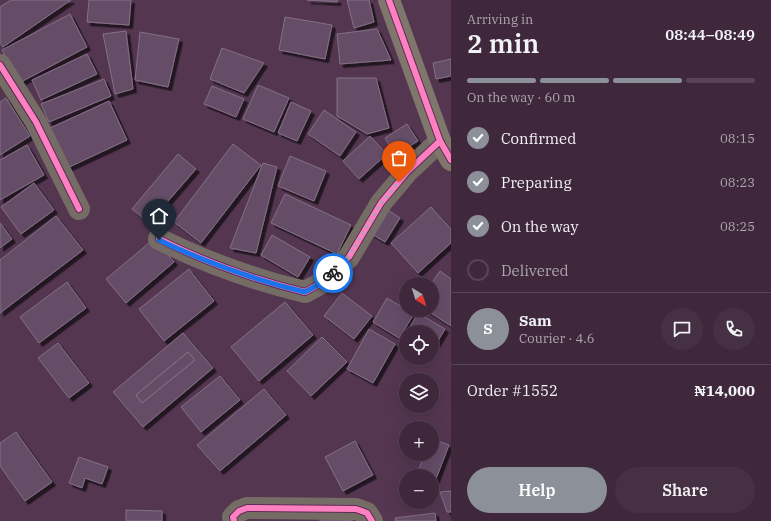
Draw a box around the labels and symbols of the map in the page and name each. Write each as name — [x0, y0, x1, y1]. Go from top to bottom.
pin — [382, 141, 416, 182]
pin — [142, 199, 176, 240]
courier — [313, 253, 353, 293]
north arrow — [399, 277, 439, 317]

